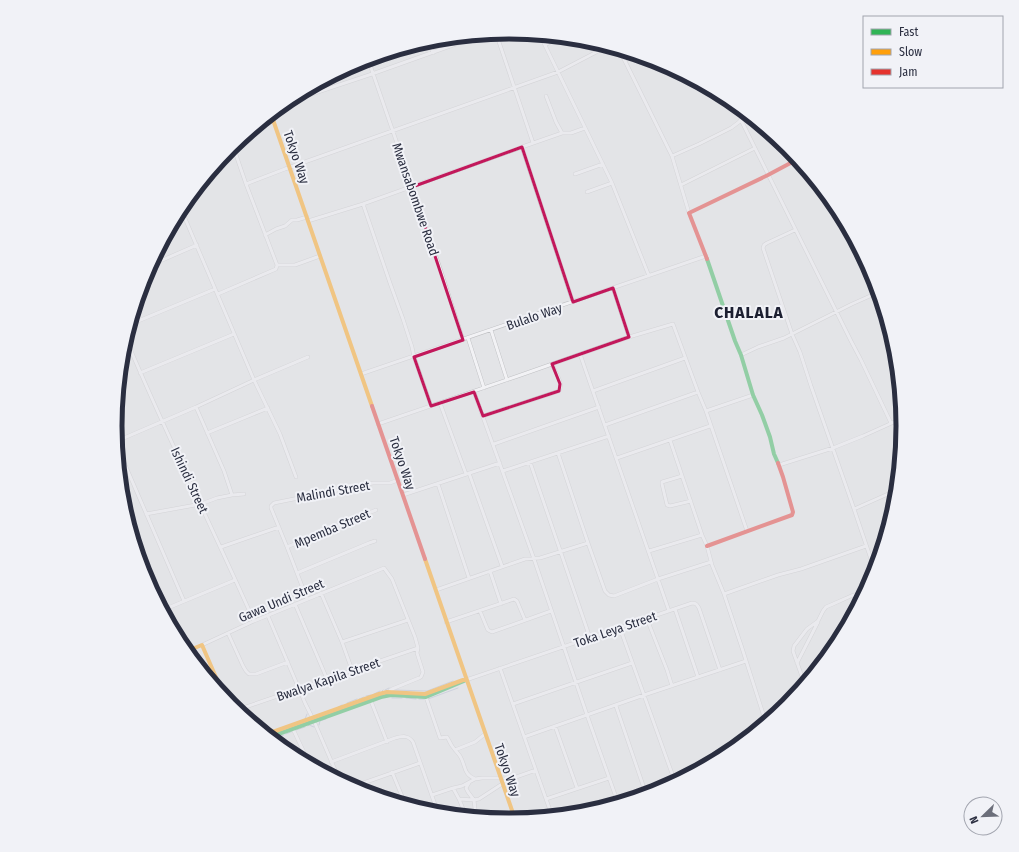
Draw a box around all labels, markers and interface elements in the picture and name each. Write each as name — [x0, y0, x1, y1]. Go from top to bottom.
legend — [863, 16, 1003, 88]
text: Fast — [899, 25, 918, 39]
text: Slow — [899, 45, 922, 59]
text: Jam — [899, 65, 917, 79]
street label: Tokyo Way — [280, 129, 313, 186]
street label: Mwansabombwe Road — [389, 141, 442, 258]
street label: Bulalo Way — [504, 300, 564, 333]
district label: CHALALA — [714, 302, 784, 323]
street label: Tokyo Way — [386, 435, 419, 492]
street label: Ishindi Street — [168, 445, 212, 516]
street label: Malindi Street — [295, 478, 372, 505]
street label: Mpemba Street — [292, 505, 373, 551]
street label: Gawa Undi Street — [236, 575, 327, 625]
street label: Toka Leya Street — [572, 608, 659, 651]
street label: Bwalya Kapila Street — [275, 655, 382, 704]
street label: Tokyo Way — [491, 742, 524, 799]
north arrow — [963, 796, 1003, 836]
text: N — [967, 814, 982, 825]

